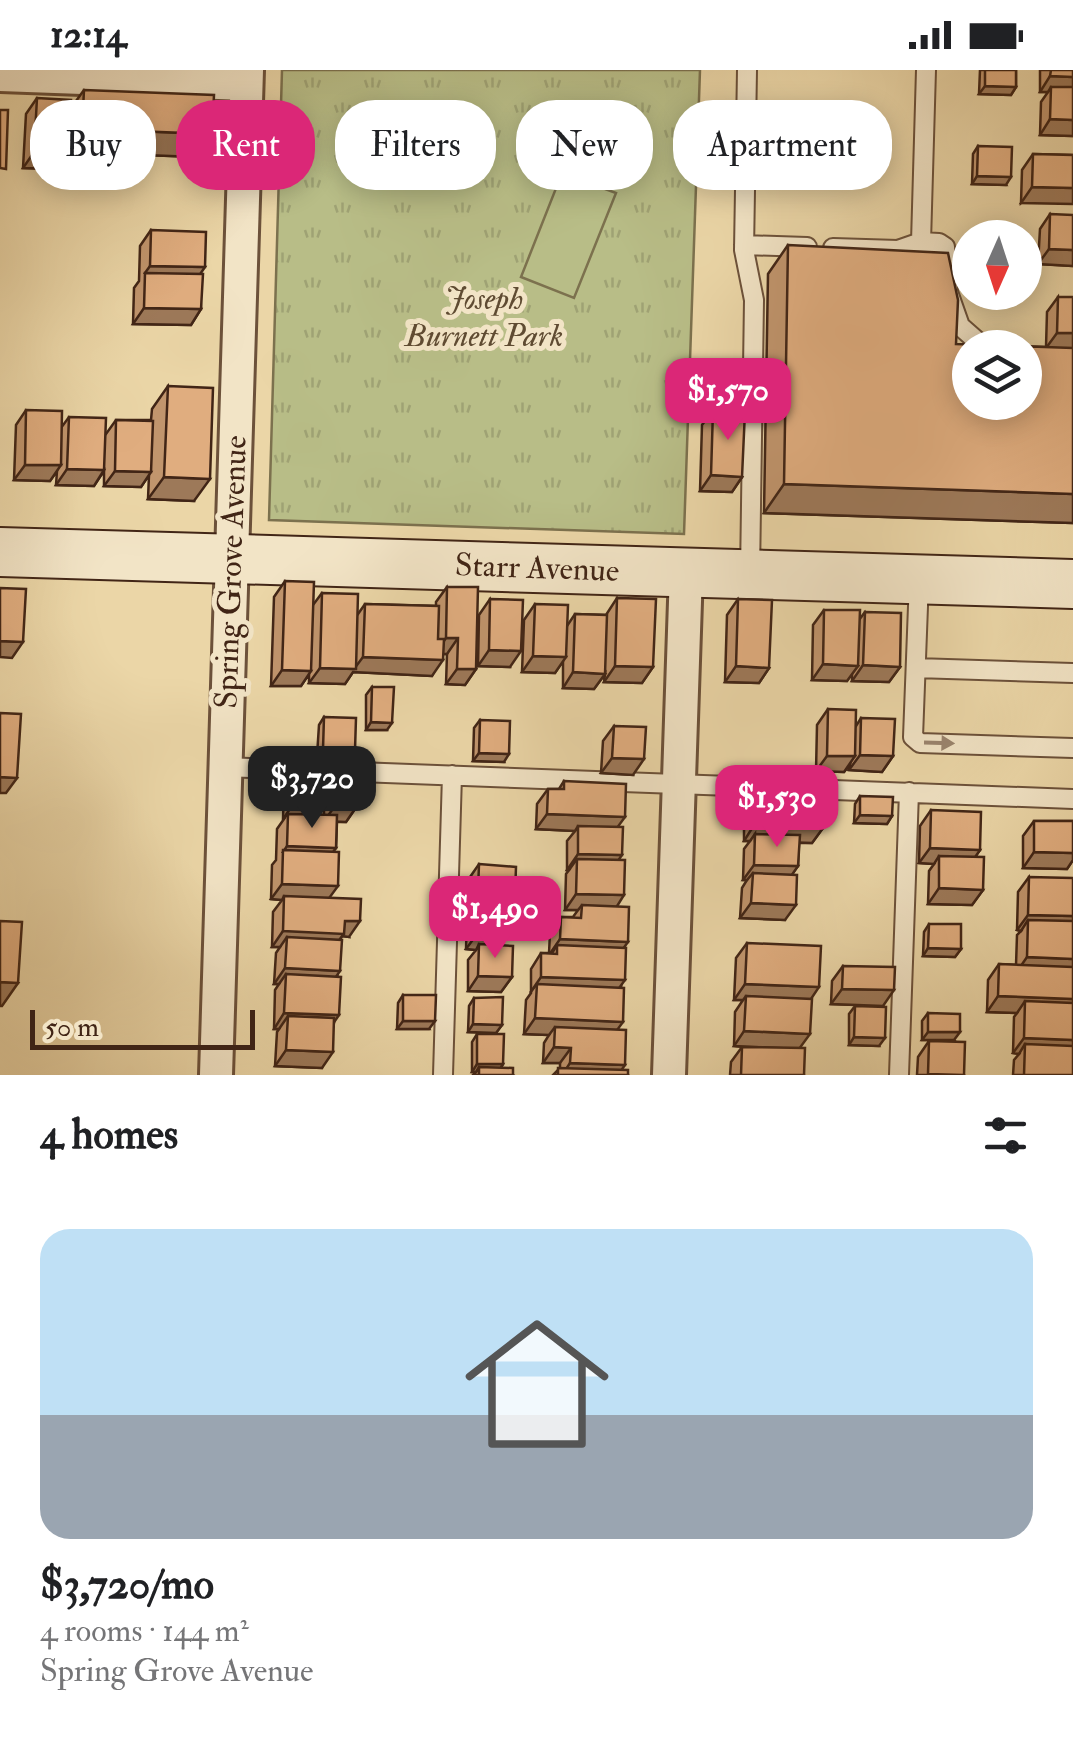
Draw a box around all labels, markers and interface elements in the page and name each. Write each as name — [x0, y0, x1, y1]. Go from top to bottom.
text: 12:14 — [50, 11, 126, 59]
chip: Buy — [30, 100, 156, 190]
chip: Rent — [176, 100, 315, 190]
chip: Filters — [335, 100, 496, 190]
chip: New — [516, 100, 653, 190]
chip: Apartment — [673, 100, 892, 190]
north arrow — [952, 220, 1042, 310]
map controls — [952, 220, 1042, 420]
park label: Joseph Burnett Park — [403, 279, 563, 356]
button: layers — [952, 330, 1042, 420]
pin: $1,570 — [647, 358, 809, 443]
text: $1,570 — [687, 370, 769, 410]
street label: Spring Grove Avenue — [206, 435, 256, 709]
street label: Starr Avenue — [454, 545, 620, 591]
one-way arrow — [924, 736, 956, 752]
pin: $3,720 — [231, 746, 393, 831]
text: $3,720 — [270, 758, 354, 798]
pin: $1,530 — [696, 765, 858, 850]
text: $1,530 — [737, 777, 817, 817]
pin: $1,490 — [414, 876, 576, 961]
text: $1,490 — [451, 888, 539, 928]
scale bar — [30, 1005, 255, 1050]
text: 50 m — [45, 1010, 99, 1045]
icon: filters — [978, 1108, 1033, 1163]
text: 4 homes — [40, 1109, 178, 1161]
icon: home — [447, 1294, 627, 1474]
text: $3,720/mo — [40, 1559, 214, 1611]
text: 4 rooms · 144 m² — [40, 1611, 249, 1651]
text: Spring Grove Avenue — [40, 1651, 313, 1691]

